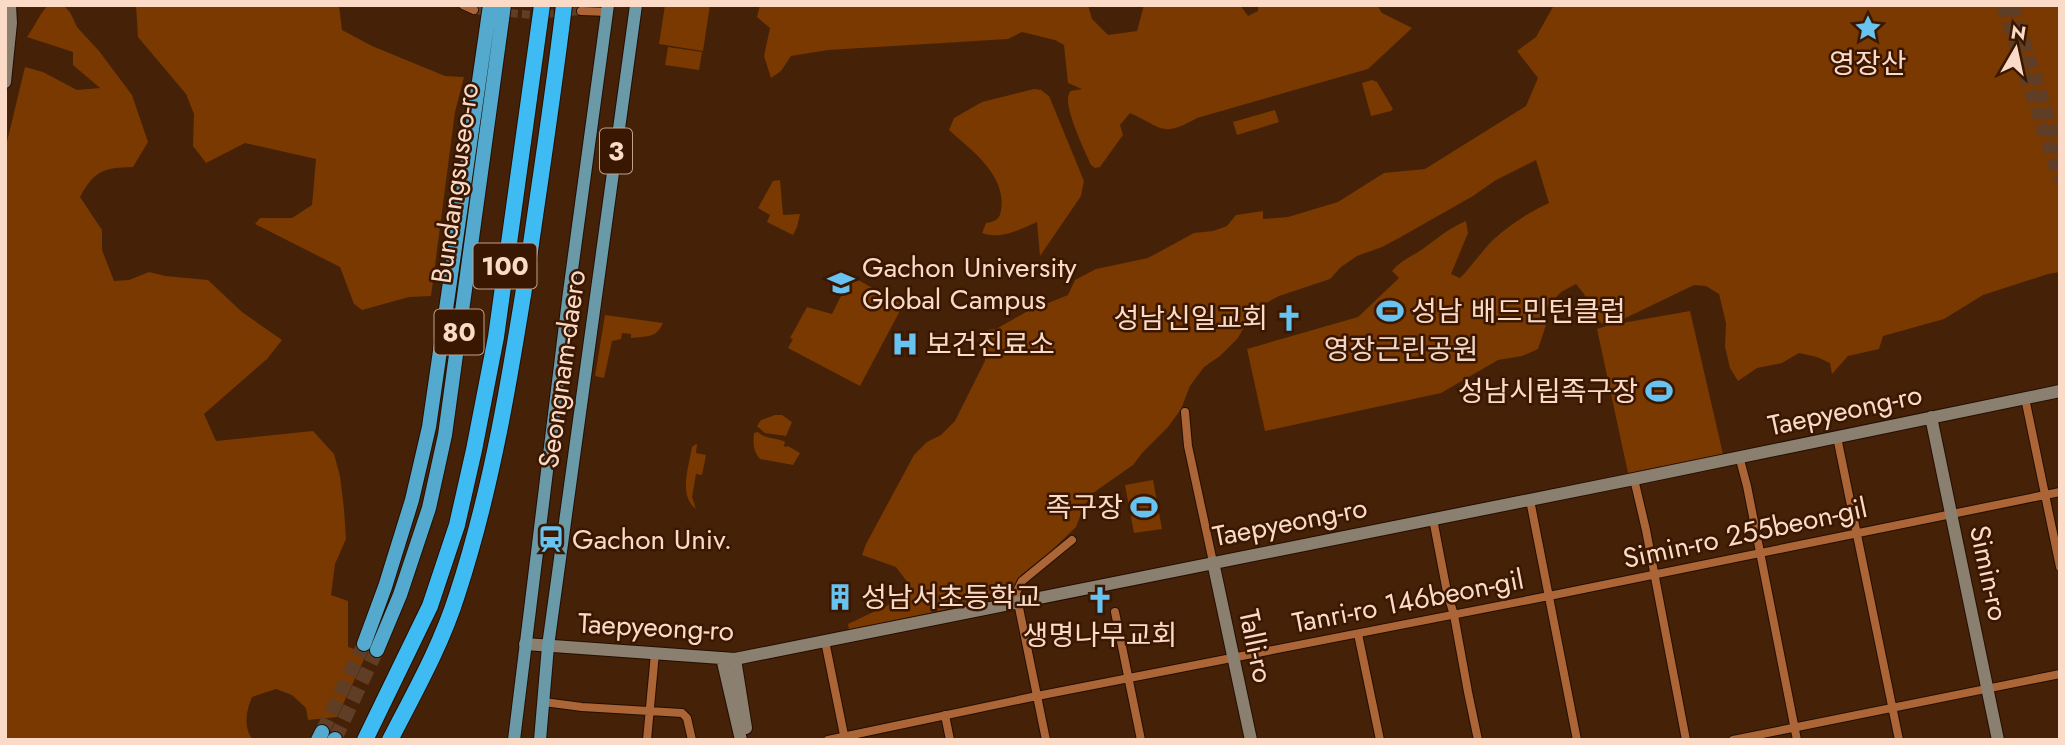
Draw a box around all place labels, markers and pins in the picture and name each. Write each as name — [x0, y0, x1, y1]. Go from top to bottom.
place icon: 영장산 — [1853, 13, 1883, 43]
place label: 영장산 — [1829, 43, 1907, 84]
place label: Gachon University Global Campus — [862, 247, 1077, 320]
school or university icon: Gachon University Global Campus — [826, 268, 856, 298]
place label: 성남 배드민턴클럽 — [1411, 291, 1625, 332]
sports icon: 성남 배드민턴클럽 — [1375, 296, 1405, 326]
place label: 성남신일교회 — [1113, 298, 1268, 339]
church icon: 성남신일교회 — [1274, 303, 1304, 333]
place label: 보건진료소 — [926, 324, 1055, 365]
hospital icon: 보건진료소 — [890, 329, 920, 359]
place label: 성남시립족구장 — [1458, 371, 1638, 412]
sports icon: 성남시립족구장 — [1644, 376, 1674, 406]
place label: 족구장 — [1046, 487, 1123, 528]
sports icon: 족구장 — [1129, 492, 1159, 522]
place label: Gachon Univ. — [572, 519, 732, 560]
station icon: Gachon Univ. — [536, 524, 566, 554]
place label: 성남서초등학교 — [861, 577, 1041, 618]
building icon: 성남서초등학교 — [825, 582, 855, 612]
church icon: 생명나무교회 — [1085, 585, 1115, 615]
place label: 생명나무교회 — [1023, 615, 1177, 656]

